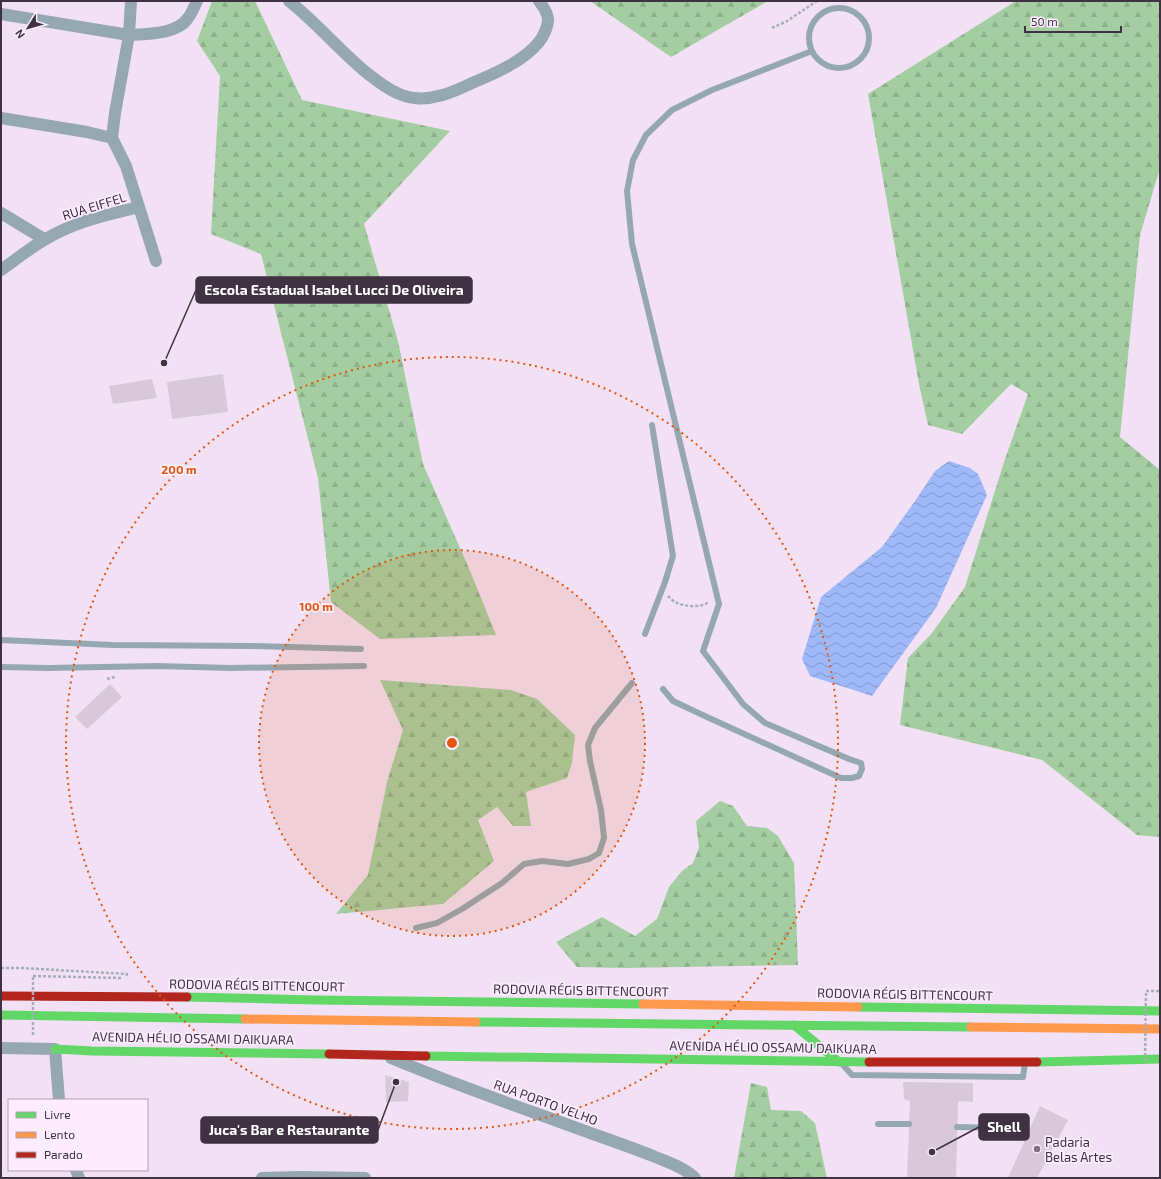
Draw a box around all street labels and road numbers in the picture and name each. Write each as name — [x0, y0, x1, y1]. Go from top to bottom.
street label: RUA EIFFEL — [60, 189, 128, 223]
street label: RODOVIA RÉGIS BITTENCOURT — [169, 974, 346, 995]
street label: RODOVIA RÉGIS BITTENCOURT — [493, 979, 670, 1000]
street label: RODOVIA RÉGIS BITTENCOURT — [817, 983, 994, 1004]
street label: AVENIDA HÉLIO OSSAMI DAIKUARA — [92, 1027, 294, 1048]
street label: AVENIDA HÉLIO OSSAMU DAIKUARA — [669, 1036, 877, 1057]
street label: RUA PORTO VELHO — [492, 1076, 600, 1128]

